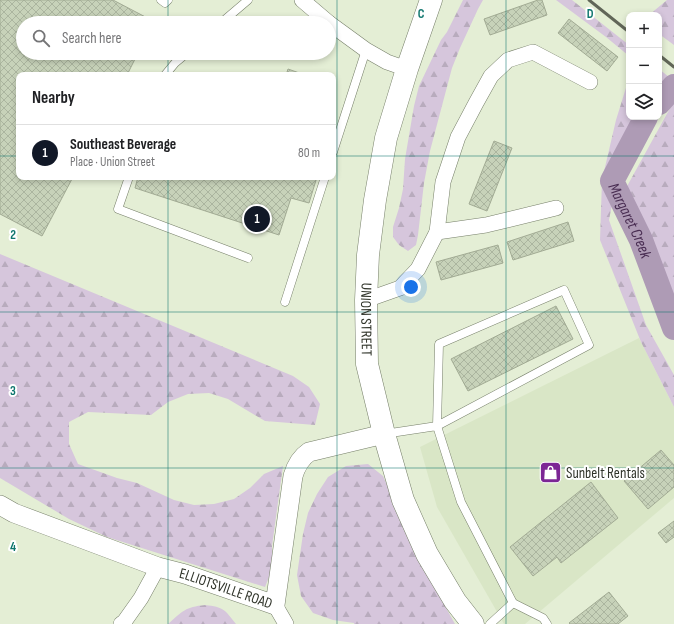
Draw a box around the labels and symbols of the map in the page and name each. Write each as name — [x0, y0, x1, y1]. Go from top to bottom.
text: C — [418, 6, 425, 22]
text: D — [587, 6, 594, 22]
water label: Margaret Creek — [603, 180, 655, 262]
pin: 1 — [244, 204, 270, 234]
text: 2 — [10, 227, 16, 243]
your location — [401, 277, 421, 297]
street label: UNION STREET — [356, 282, 376, 356]
text: 3 — [10, 383, 16, 399]
shop icon: Sunbelt Rentals — [538, 460, 564, 486]
place label: Sunbelt Rentals — [566, 464, 645, 483]
text: 4 — [10, 539, 16, 555]
street label: ELLIOTSVILLE ROAD — [177, 564, 275, 613]

